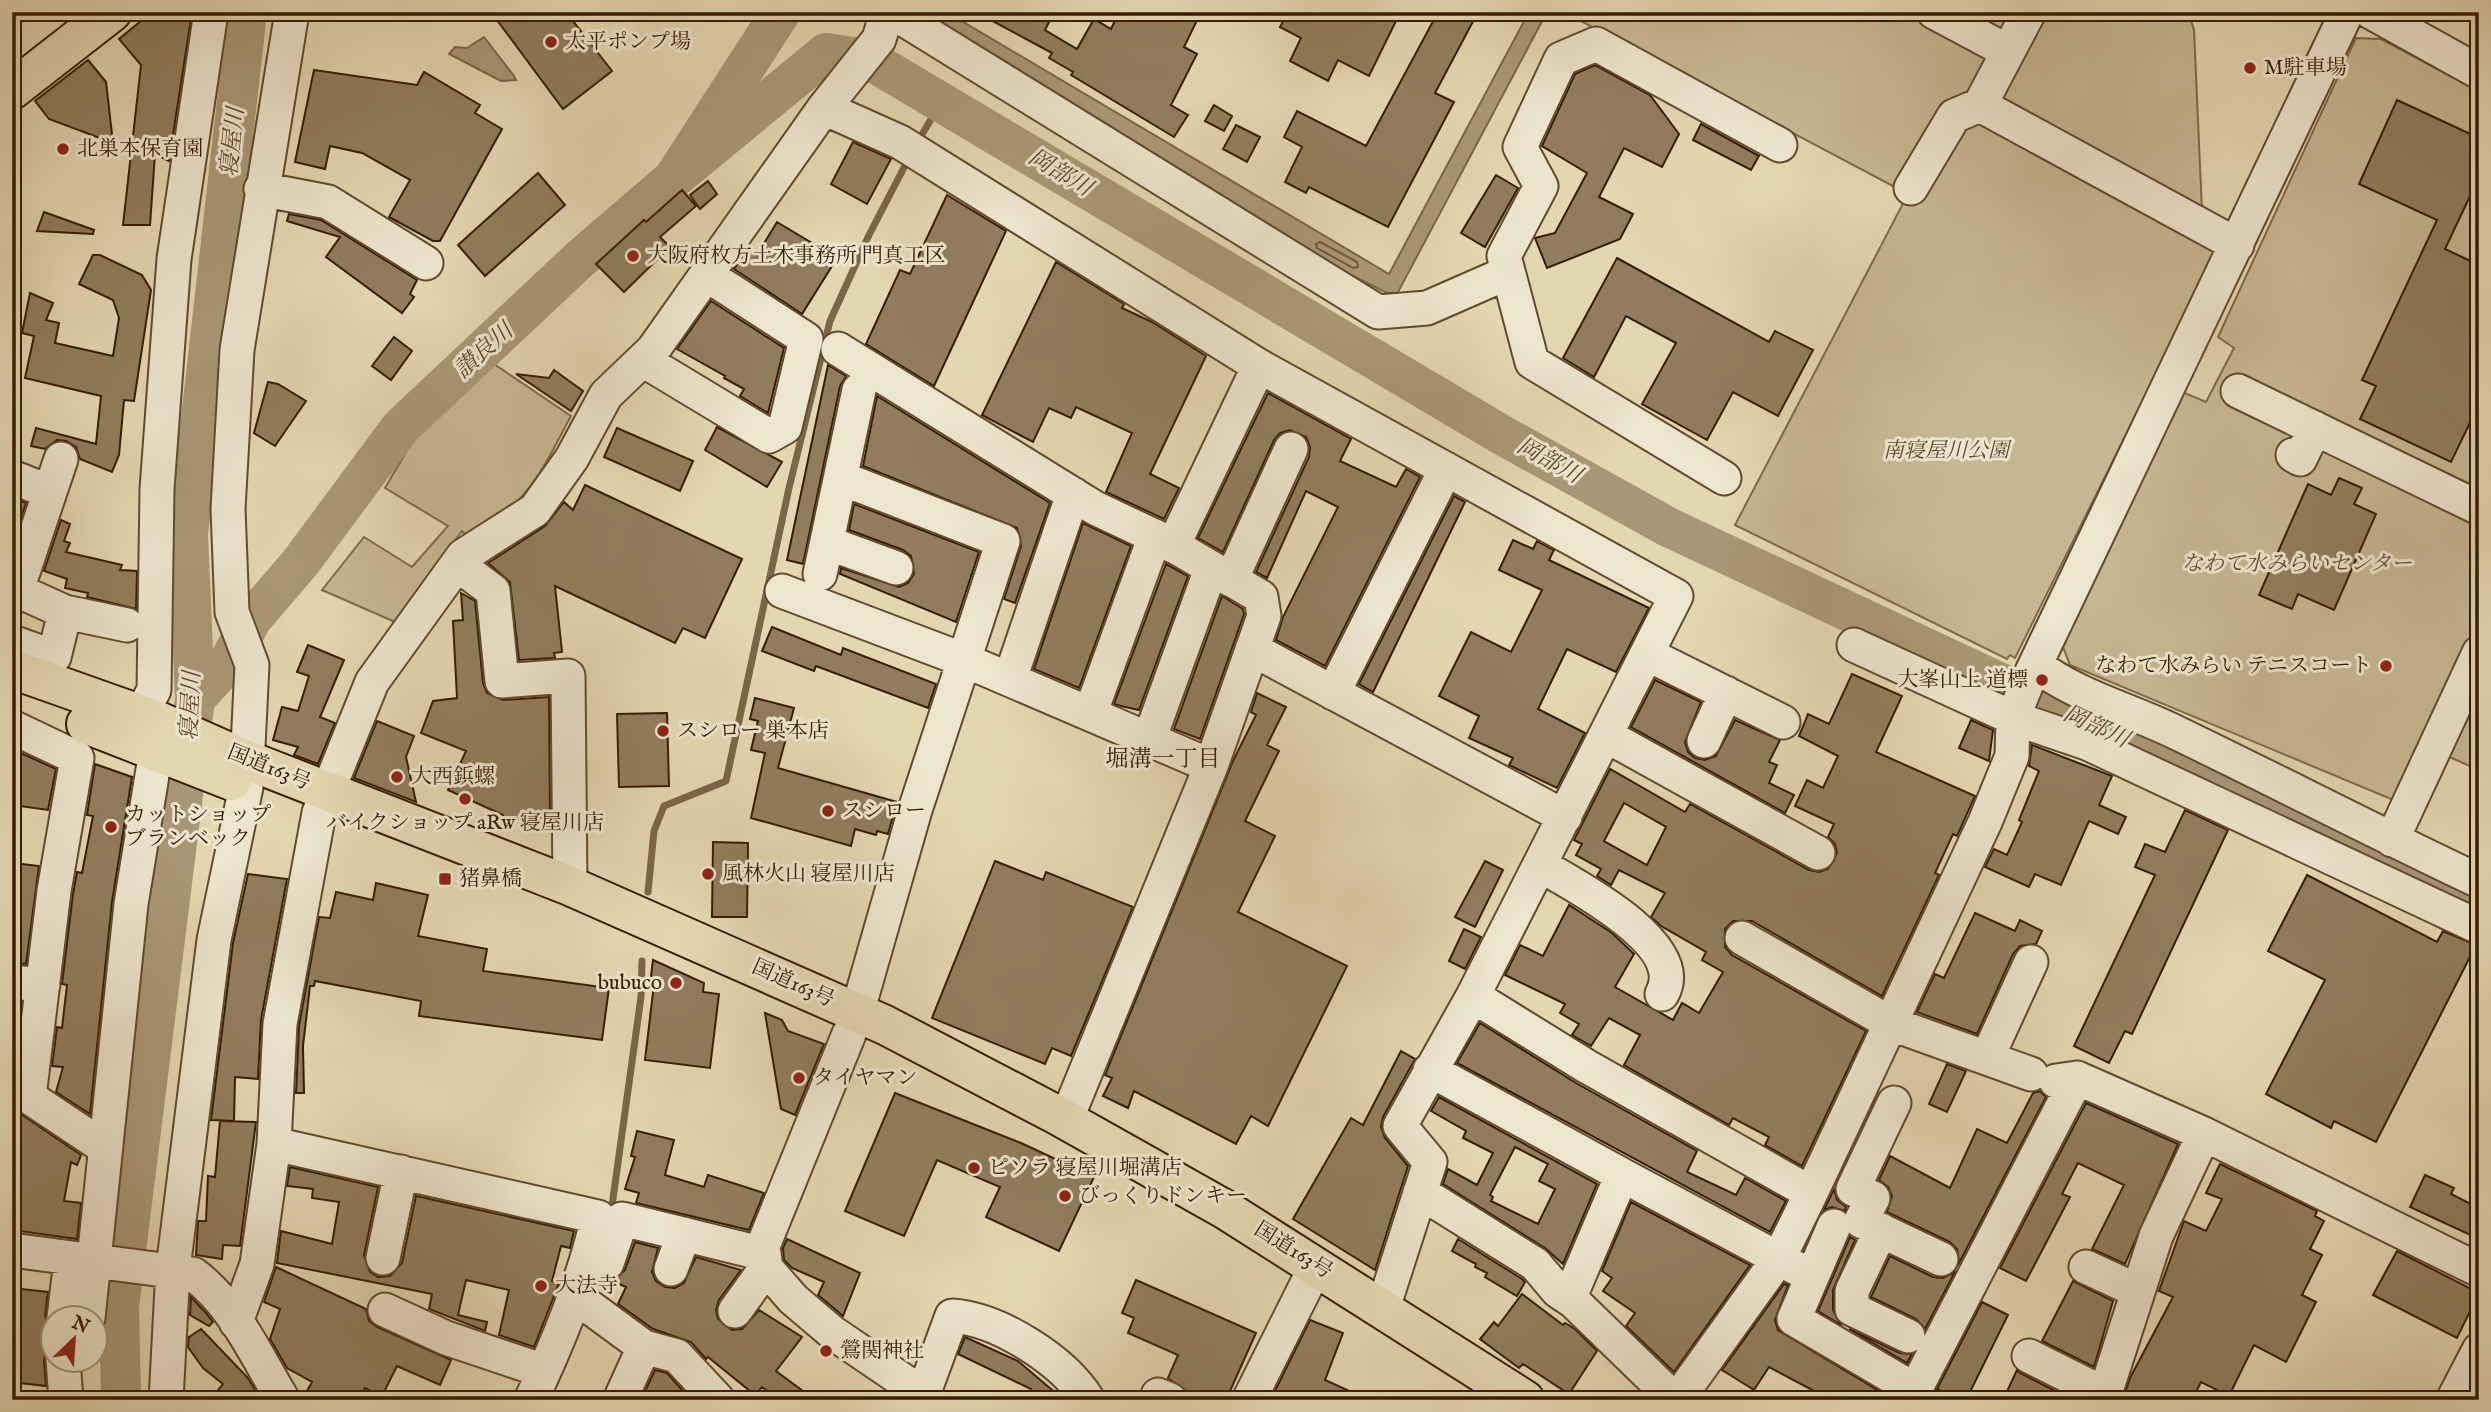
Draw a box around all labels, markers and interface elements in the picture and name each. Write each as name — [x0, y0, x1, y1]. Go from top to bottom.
place label: 太平ポンプ場 — [565, 29, 691, 56]
marker: 太平ポンプ場 — [543, 34, 559, 50]
place label: M駐車場 — [2264, 55, 2347, 82]
marker: M駐車場 — [2242, 60, 2258, 76]
water label: 寝屋川 — [215, 103, 251, 178]
place label: 北巣本保育園 — [77, 136, 203, 163]
marker: 北巣本保育園 — [55, 141, 71, 157]
water label: 岡部川 — [1023, 143, 1100, 205]
place label: 大阪府枚方土木事務所 門真工区 — [647, 243, 946, 270]
marker: 大阪府枚方土木事務所 門真工区 — [625, 248, 641, 264]
water label: 讃良川 — [449, 315, 522, 385]
water label: 岡部川 — [1512, 432, 1589, 492]
park label: 南寝屋川公園 — [1883, 438, 2012, 465]
park label: なわて水みらいセンター — [2182, 551, 2412, 578]
place label: なわて水みらい テニスコート — [2095, 653, 2372, 680]
marker: なわて水みらい テニスコート — [2378, 658, 2394, 674]
place label: 大峯山上 道標 — [1897, 667, 2028, 694]
water label: 寝屋川 — [175, 668, 207, 741]
marker: 大峯山上 道標 — [2034, 672, 2050, 688]
water label: 岡部川 — [2059, 699, 2136, 756]
place label: スシロー 巣本店 — [677, 718, 829, 745]
marker: スシロー 巣本店 — [655, 723, 671, 739]
street label: 国道163号 — [223, 739, 315, 797]
district label: 堀溝一丁目 — [1106, 745, 1221, 774]
place label: 大西鋲螺 — [411, 764, 495, 791]
marker: 大西鋲螺 — [389, 769, 405, 785]
marker: バイクショップ aRw 寝屋川店 — [457, 791, 473, 807]
place label: スシロー — [842, 798, 926, 825]
place label: カットショップ ブランベック — [125, 802, 271, 853]
marker: スシロー — [820, 803, 836, 819]
place label: バイクショップ aRw 寝屋川店 — [326, 810, 604, 837]
marker: カットショップ ブランベック — [103, 819, 119, 835]
place label: 風林火山 寝屋川店 — [722, 861, 895, 888]
place label: 猪鼻橋 — [459, 866, 522, 893]
marker: 風林火山 寝屋川店 — [700, 866, 716, 882]
marker: 猪鼻橋 — [437, 871, 453, 887]
street label: 国道163号 — [748, 954, 838, 1014]
place label: bubuco — [598, 970, 662, 997]
marker: bubuco — [668, 975, 684, 991]
place label: タイヤマン — [813, 1065, 918, 1092]
marker: タイヤマン — [791, 1070, 807, 1086]
place label: ピソラ 寝屋川堀溝店 — [988, 1155, 1182, 1182]
marker: ピソラ 寝屋川堀溝店 — [966, 1160, 982, 1176]
place label: びっくりドンキー — [1079, 1183, 1247, 1210]
marker: びっくりドンキー — [1057, 1188, 1073, 1204]
street label: 国道163号 — [1249, 1216, 1337, 1286]
place label: 大法寺 — [555, 1273, 618, 1300]
marker: 大法寺 — [533, 1278, 549, 1294]
north arrow — [38, 1304, 108, 1374]
text: N — [67, 1311, 93, 1340]
place label: 鶯関神社 — [840, 1338, 924, 1365]
marker: 鶯関神社 — [818, 1343, 834, 1359]

